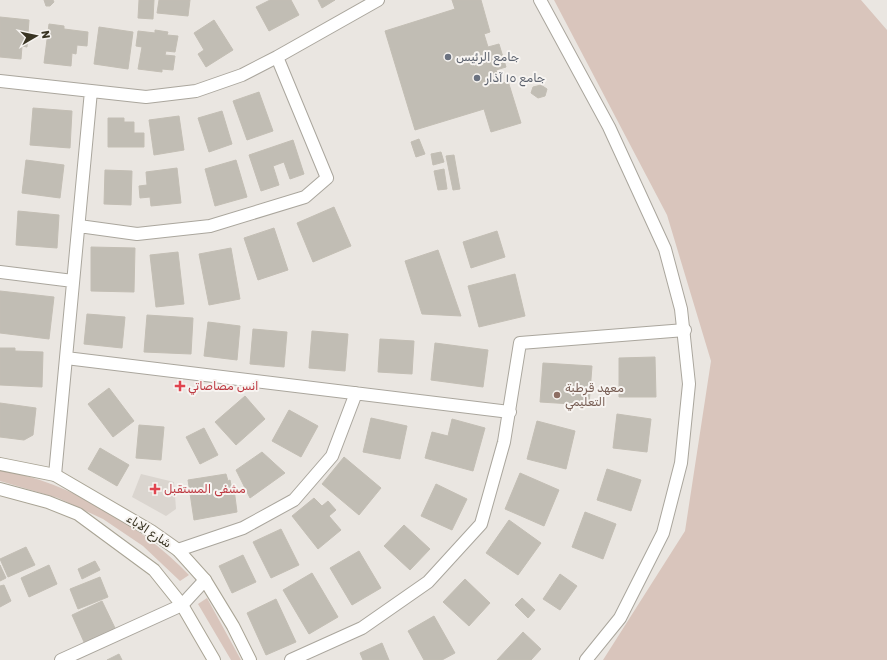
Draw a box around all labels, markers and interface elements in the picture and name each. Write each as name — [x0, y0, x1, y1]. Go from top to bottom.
north arrow — [16, 16, 56, 56]
text: N — [38, 30, 52, 40]
place label: جامع الرئيس — [456, 50, 519, 66]
marker: جامع الرئيس — [443, 52, 453, 62]
place label: جامع ١٥ آذار — [484, 71, 545, 87]
marker: جامع ١٥ آذار — [472, 73, 482, 83]
place label: انس مصاصاتي — [188, 379, 259, 395]
marker: انس مصاصاتي — [175, 381, 185, 391]
place label: معهد قرطبة التعليمي — [565, 381, 624, 411]
marker: معهد قرطبة التعليمي — [552, 390, 562, 400]
place label: مشفى المستقبل — [164, 482, 246, 497]
marker: مشفى المستقبل — [149, 483, 161, 495]
street label: شارع الاباء — [123, 511, 174, 552]

